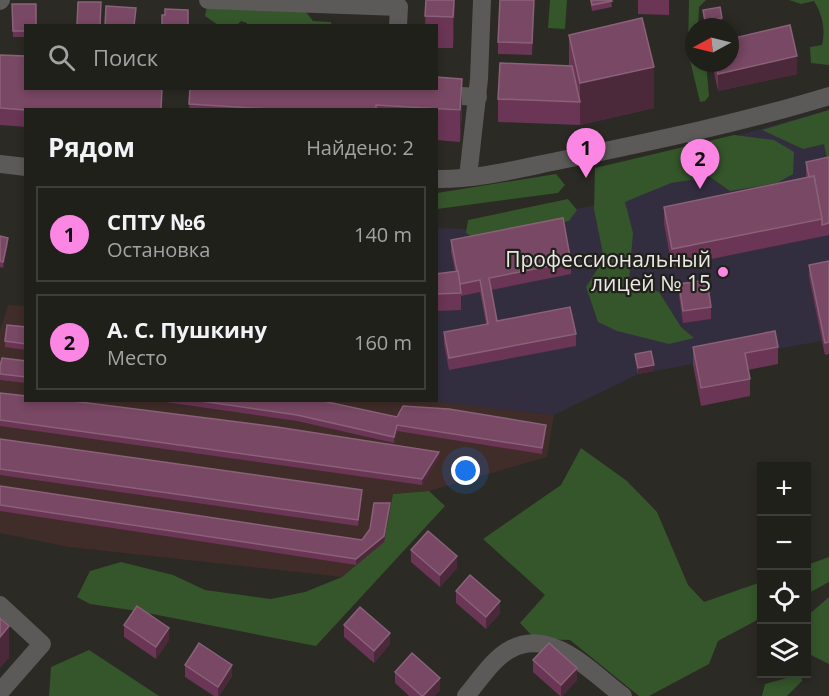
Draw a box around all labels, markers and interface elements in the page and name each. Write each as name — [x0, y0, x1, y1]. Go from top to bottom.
north arrow — [685, 18, 739, 72]
search box — [24, 24, 438, 90]
icon: search — [45, 41, 78, 74]
text: Поиск — [93, 42, 158, 72]
pin: 1 — [566, 128, 606, 178]
text: Рядом — [48, 129, 135, 165]
text: Найдено: 2 — [306, 134, 414, 161]
pin: 2 — [680, 140, 720, 189]
text: СПТУ №6 — [107, 206, 206, 236]
text: 1 — [64, 221, 75, 248]
text: 140 m — [354, 221, 412, 248]
text: Остановка — [107, 236, 210, 263]
place label: Профессиональный лицей № 15 — [505, 245, 711, 297]
marker: Профессиональный лицей № 15 — [716, 265, 730, 279]
text: А. С. Пушкину — [107, 314, 267, 344]
text: 2 — [64, 329, 75, 356]
text: 160 m — [354, 329, 412, 356]
text: Место — [107, 344, 167, 371]
your location — [451, 456, 480, 485]
map controls — [757, 462, 811, 678]
button: + — [757, 462, 811, 516]
button: − — [757, 516, 811, 570]
button: locate — [757, 570, 811, 624]
button: layers — [757, 624, 811, 678]

